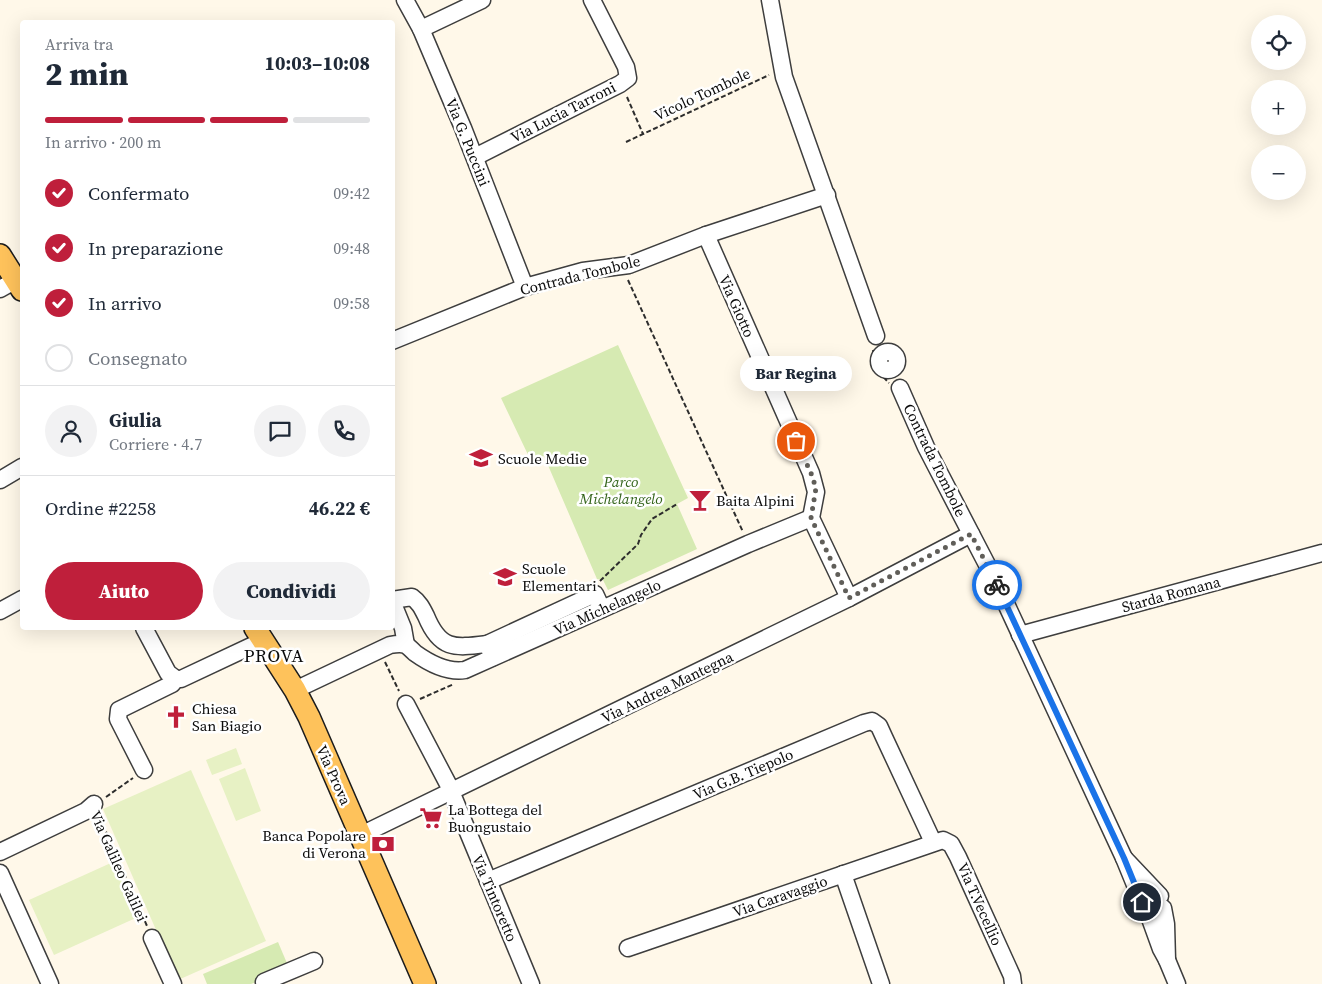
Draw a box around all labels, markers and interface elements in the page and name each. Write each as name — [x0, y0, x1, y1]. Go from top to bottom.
map controls — [1251, 15, 1306, 200]
button: locate — [1251, 15, 1306, 70]
text: Arriva tra — [45, 33, 113, 55]
text: 10:03–10:08 — [265, 50, 370, 76]
text: 2 min — [45, 52, 128, 96]
street label: Vicolo Tombole — [650, 62, 754, 126]
street label: Via Lucia Tarroni — [507, 76, 619, 148]
button: + — [1251, 80, 1306, 135]
street label: Via G. Puccini — [441, 95, 495, 189]
text: In arrivo · 200 m — [45, 131, 161, 153]
button: − — [1251, 145, 1306, 200]
icon: check — [45, 179, 73, 207]
text: Confermato — [88, 180, 190, 206]
text: 09:42 — [333, 182, 370, 204]
icon: check — [45, 234, 73, 262]
text: In preparazione — [88, 235, 224, 261]
text: 09:48 — [333, 237, 370, 259]
street label: Contrada Tombole — [518, 250, 643, 300]
street label: Via Giotto — [714, 272, 760, 340]
icon: check — [45, 289, 73, 317]
text: In arrivo — [88, 290, 162, 316]
text: 09:58 — [333, 292, 370, 314]
text: Consegnato — [88, 345, 188, 371]
callout: Bar Regina — [740, 356, 852, 391]
text: Bar Regina — [755, 362, 837, 384]
street label: Contrada Tombole — [899, 400, 972, 520]
button: person — [45, 405, 97, 457]
button: chat — [254, 405, 306, 457]
button: phone — [318, 405, 370, 457]
text: Giulia — [109, 407, 162, 433]
pin — [775, 420, 817, 462]
icon: bag — [782, 427, 810, 455]
text: Corriere · 4.7 — [109, 433, 202, 455]
school or university icon: Scuole Medie — [468, 445, 494, 471]
place label: Scuole Medie — [498, 448, 587, 469]
park label: Parco Michelangelo — [578, 471, 663, 509]
bar icon: Baita Alpini — [687, 487, 713, 513]
place label: Baita Alpini — [716, 490, 794, 511]
text: Ordine #2258 — [45, 495, 156, 521]
text: 46.22 € — [309, 495, 370, 521]
place label: Scuole Elementari — [522, 558, 597, 596]
courier — [972, 560, 1022, 610]
button: Aiuto — [45, 562, 203, 620]
button: Condividi — [213, 562, 370, 620]
school or university icon: Scuole Elementari — [492, 564, 518, 590]
icon: bike — [983, 571, 1011, 599]
street label: Starda Romana — [1119, 571, 1223, 617]
street label: Via Michelangelo — [550, 574, 664, 640]
district label: PROVA — [244, 643, 304, 668]
street label: Via Andrea Mantegna — [597, 646, 737, 728]
place label: Chiesa San Biagio — [192, 698, 262, 736]
church icon: Chiesa San Biagio — [163, 704, 189, 730]
street label: Via Prova — [312, 742, 357, 809]
street label: Via G.B. Tiepolo — [690, 743, 796, 805]
place label: La Bottega del Buongustaio — [448, 799, 543, 837]
supermarket icon: La Bottega del Buongustaio — [418, 805, 444, 831]
street label: Via Galileo Galilei — [85, 807, 153, 925]
place label: Banca Popolare di Verona — [262, 825, 366, 863]
bank icon: Banca Popolare di Verona — [370, 831, 396, 857]
street label: Via Tintoretto — [467, 851, 523, 945]
street label: Via T.Vecellio — [952, 859, 1008, 949]
street label: Via Caravaggio — [730, 870, 830, 922]
pin — [1121, 881, 1163, 923]
icon: home — [1128, 888, 1156, 916]

